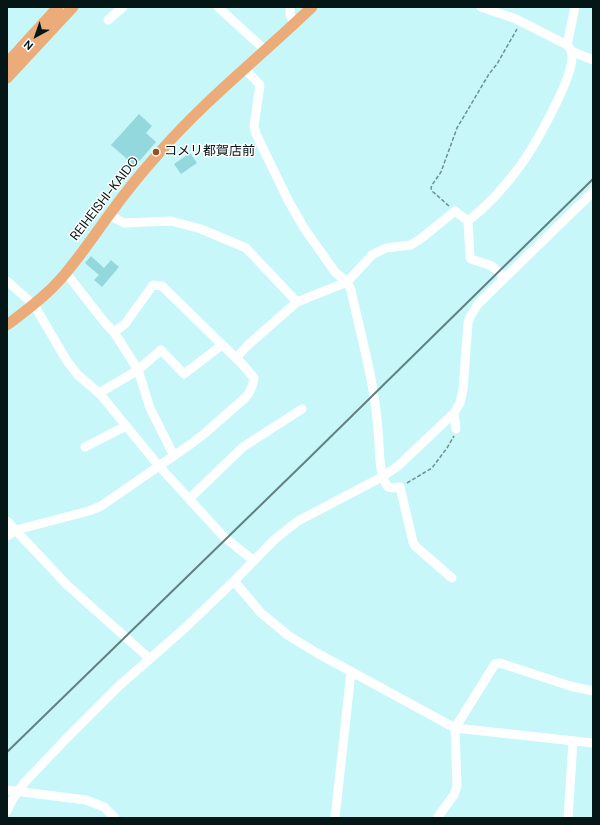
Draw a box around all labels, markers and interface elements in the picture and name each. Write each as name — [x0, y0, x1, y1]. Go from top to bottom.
north arrow — [16, 16, 56, 56]
text: N — [21, 37, 36, 53]
place label: コメリ都賀店前 — [164, 144, 255, 160]
marker: コメリ都賀店前 — [151, 147, 161, 157]
street label: REIHEISHI-KAIDO — [67, 154, 143, 244]

